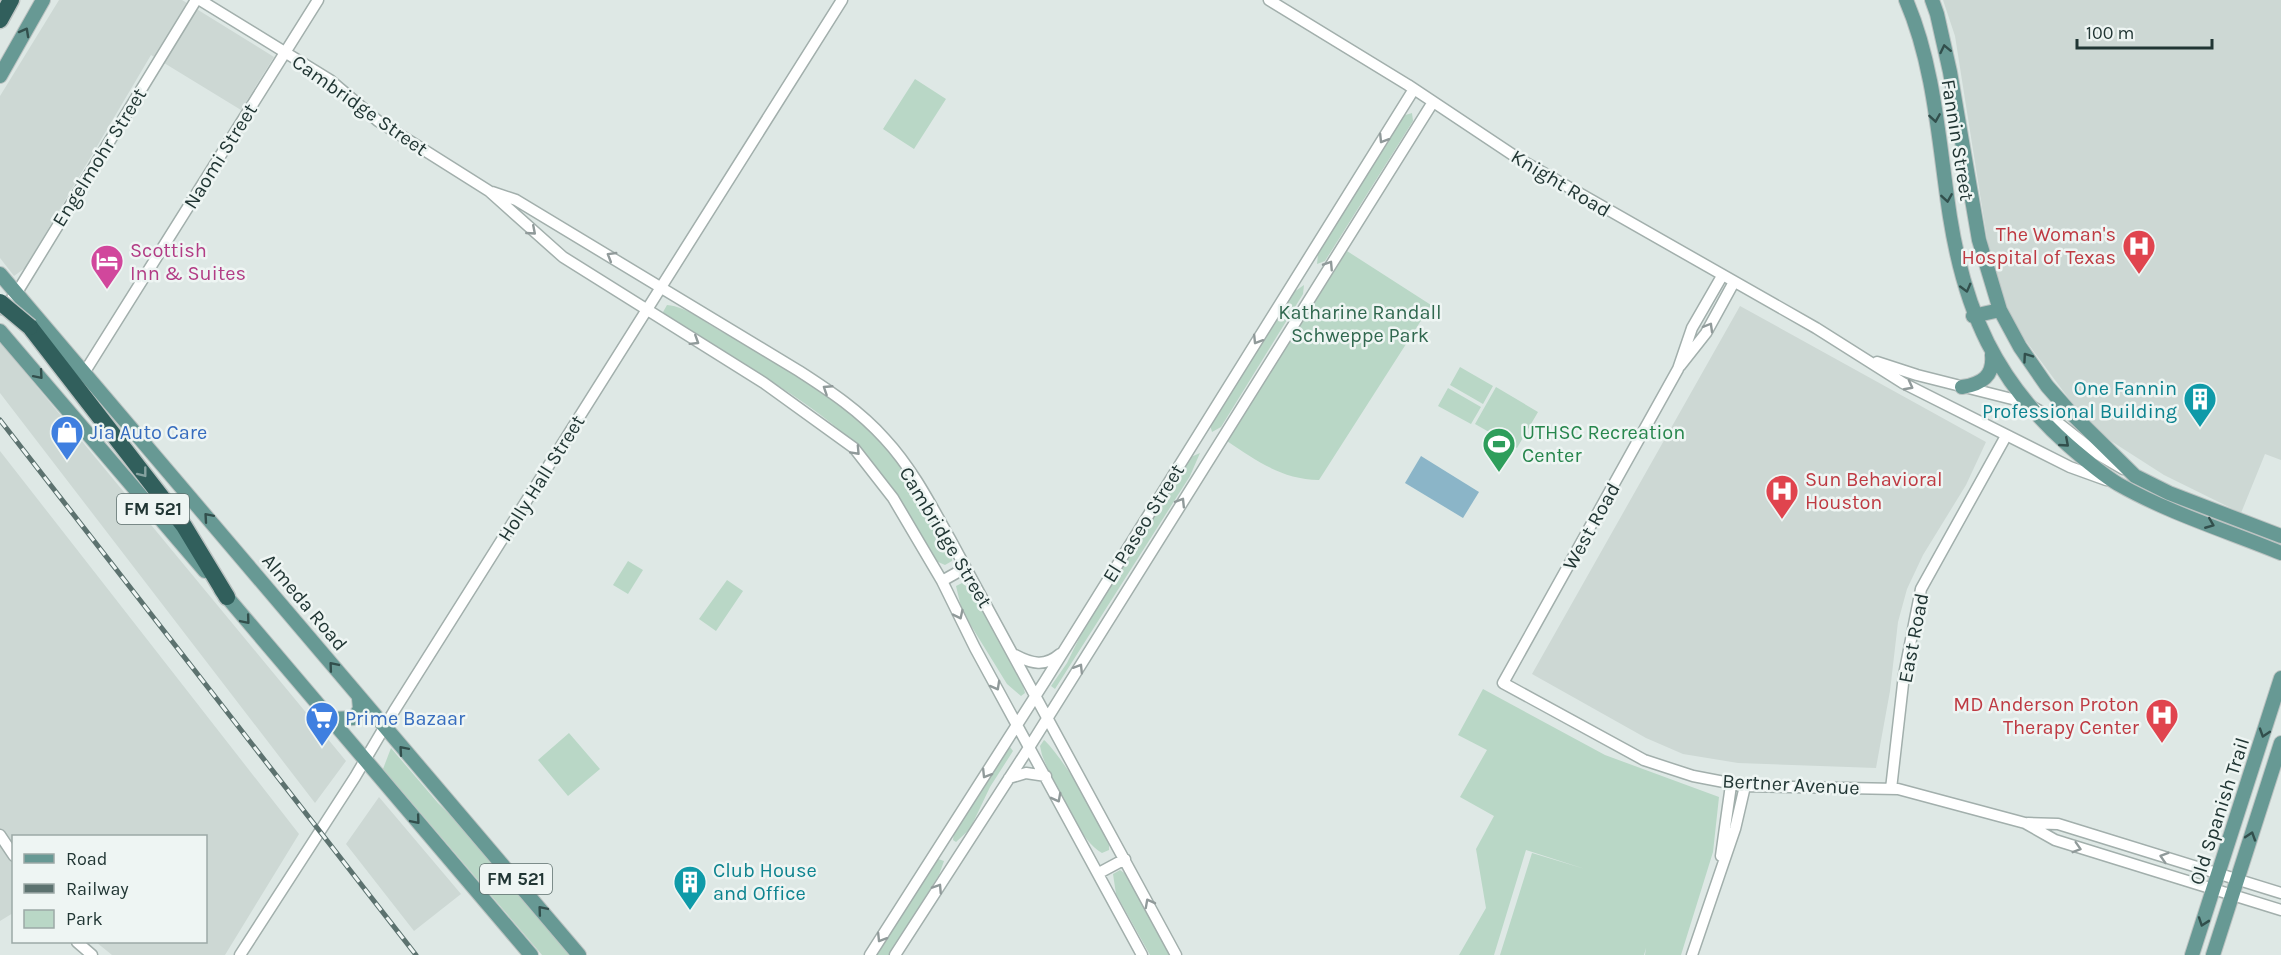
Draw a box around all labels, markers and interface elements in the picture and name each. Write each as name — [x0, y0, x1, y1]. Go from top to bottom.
scale bar — [2077, 12, 2212, 50]
text: 100 m — [2086, 22, 2134, 44]
one-way arrow — [18, 28, 29, 38]
one-way arrow — [1939, 44, 1952, 54]
street label: Cambridge Street — [288, 50, 432, 161]
street label: Fannin Street — [1937, 78, 1979, 203]
street label: Engelmohr Street — [48, 83, 152, 231]
street label: Naomi Street — [179, 99, 262, 213]
one-way arrow — [1928, 113, 1941, 123]
one-way arrow — [1378, 133, 1390, 143]
street label: Knight Road — [1507, 145, 1615, 222]
one-way arrow — [1941, 194, 1953, 203]
one-way arrow — [525, 223, 536, 234]
place label: The Woman's Hospital of Texas — [1962, 223, 2116, 269]
hospital icon: The Woman's Hospital of Texas — [2121, 228, 2157, 275]
place label: Scottish Inn & Suites — [130, 239, 246, 285]
hotel icon: Scottish Inn & Suites — [89, 243, 125, 290]
one-way arrow — [607, 252, 617, 264]
one-way arrow — [1322, 261, 1333, 272]
one-way arrow — [1959, 282, 1971, 293]
park label: Katharine Randall Schweppe Park — [1278, 301, 1442, 347]
one-way arrow — [1702, 323, 1713, 334]
one-way arrow — [689, 334, 699, 346]
one-way arrow — [1252, 334, 1264, 344]
one-way arrow — [2023, 353, 2034, 364]
one-way arrow — [32, 368, 43, 379]
place label: One Fannin Professional Building — [1982, 377, 2177, 423]
one-way arrow — [1903, 379, 1914, 390]
building icon: One Fannin Professional Building — [2182, 381, 2218, 428]
one-way arrow — [823, 385, 833, 397]
street label: Holly Hall Street — [493, 410, 590, 546]
shop icon: Jia Auto Care — [49, 414, 85, 461]
place label: Jia Auto Care — [90, 421, 207, 444]
place label: UTHSC Recreation Center — [1522, 421, 1685, 467]
sports icon: UTHSC Recreation Center — [1481, 426, 1517, 473]
one-way arrow — [2059, 436, 2069, 447]
one-way arrow — [849, 444, 860, 455]
street label: El Paseo Street — [1098, 460, 1189, 587]
street label: Cambridge Street — [894, 463, 997, 612]
one-way arrow — [135, 466, 146, 477]
place label: Sun Behavioral Houston — [1805, 468, 1943, 514]
hospital icon: Sun Behavioral Houston — [1764, 473, 1800, 520]
street label: West Road — [1558, 479, 1625, 574]
road number: FM 521 — [117, 494, 189, 524]
one-way arrow — [1173, 498, 1185, 508]
one-way arrow — [204, 513, 215, 524]
one-way arrow — [2203, 517, 2214, 529]
street label: Almeda Road — [257, 549, 352, 656]
street label: East Road — [1894, 591, 1933, 685]
one-way arrow — [952, 609, 964, 620]
one-way arrow — [239, 613, 250, 624]
one-way arrow — [329, 662, 340, 673]
one-way arrow — [1071, 664, 1083, 674]
one-way arrow — [989, 680, 1001, 690]
place label: MD Anderson Proton Therapy Center — [1953, 693, 2140, 739]
hospital icon: MD Anderson Proton Therapy Center — [2144, 697, 2180, 744]
supermarket icon: Prime Bazaar — [304, 700, 340, 747]
place label: Prime Bazaar — [345, 707, 466, 730]
one-way arrow — [2258, 727, 2271, 738]
street label: Old Spanish Trail — [2185, 735, 2254, 888]
one-way arrow — [399, 746, 410, 757]
one-way arrow — [982, 768, 994, 778]
street label: Bertner Avenue — [1722, 769, 1860, 800]
one-way arrow — [1050, 791, 1061, 802]
one-way arrow — [409, 813, 420, 824]
one-way arrow — [2243, 831, 2256, 842]
legend — [12, 835, 207, 943]
one-way arrow — [2071, 840, 2082, 853]
text: Road — [66, 848, 107, 870]
one-way arrow — [2159, 852, 2170, 864]
place label: Club House and Office — [713, 859, 817, 905]
road number: FM 521 — [480, 864, 552, 894]
building icon: Club House and Office — [672, 864, 708, 911]
text: Railway — [66, 878, 129, 900]
one-way arrow — [931, 884, 943, 894]
one-way arrow — [1145, 899, 1156, 910]
one-way arrow — [538, 906, 549, 917]
text: Park — [66, 908, 103, 930]
one-way arrow — [2198, 916, 2211, 927]
one-way arrow — [876, 932, 888, 942]

